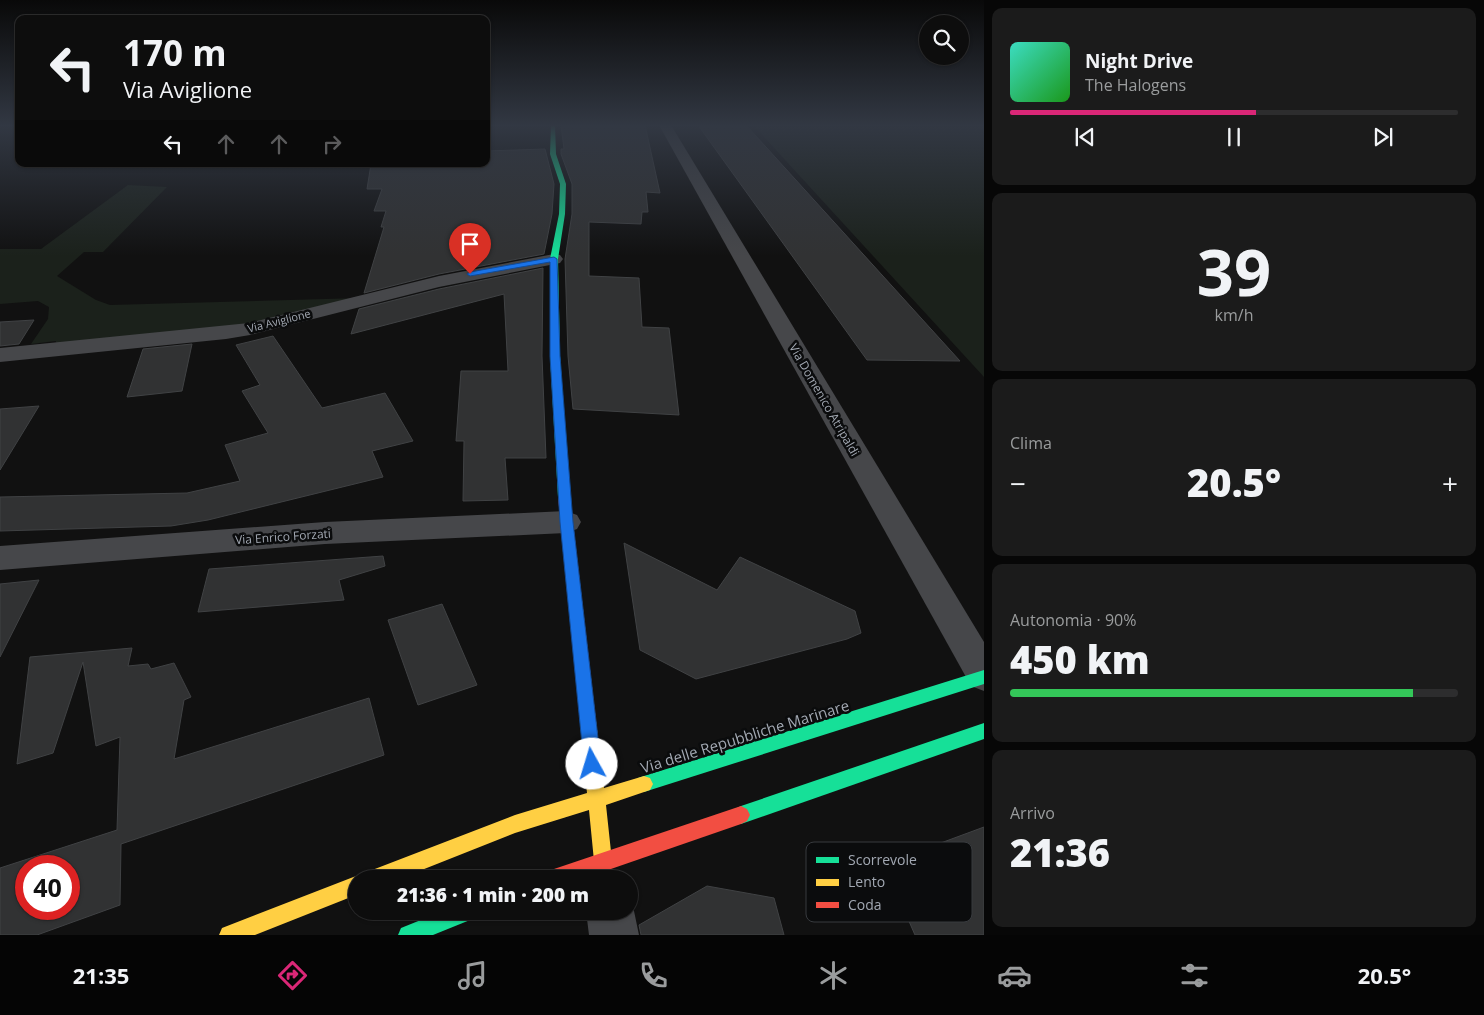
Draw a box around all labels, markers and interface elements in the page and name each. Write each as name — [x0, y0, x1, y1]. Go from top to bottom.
map controls — [919, 15, 969, 65]
button: search — [919, 15, 969, 65]
text: 170 m — [123, 29, 227, 76]
icon: left — [40, 35, 105, 100]
text: Night Drive — [1085, 48, 1193, 74]
text: Via Aviglione — [123, 74, 252, 104]
text: The Halogens — [1085, 74, 1186, 96]
icon: previous — [1071, 123, 1099, 151]
icon: pause — [1220, 123, 1248, 151]
icon: next — [1369, 123, 1397, 151]
icon: left — [159, 130, 187, 158]
icon: ahead — [212, 130, 240, 158]
icon: ahead — [265, 130, 293, 158]
icon: right — [318, 130, 346, 158]
pin — [449, 223, 491, 274]
text: 39 — [1197, 227, 1271, 315]
icon: arrive — [456, 230, 484, 258]
text: km/h — [1215, 304, 1253, 326]
street label: Via Aviglione — [246, 305, 312, 336]
street label: Via Domenico Atripaldi — [785, 340, 864, 459]
text: Clima — [1010, 432, 1052, 454]
text: 20.5° — [1187, 456, 1281, 508]
text: − — [1010, 464, 1026, 502]
text: + — [1442, 464, 1458, 502]
street label: Via Enrico Forzati — [235, 525, 331, 548]
text: Autonomia · 90% — [1010, 609, 1136, 631]
text: 450 km — [1010, 633, 1150, 685]
street label: Via delle Repubbliche Marinare — [638, 695, 851, 777]
position arrow — [565, 737, 617, 789]
text: Arrivo — [1010, 802, 1055, 824]
text: 21:36 — [1010, 826, 1110, 878]
legend — [806, 842, 972, 922]
text: Scorrevole — [848, 850, 917, 869]
speed limit sign: 40 — [15, 855, 80, 920]
text: Lento — [848, 872, 885, 891]
text: 21:36 · 1 min · 200 m — [397, 882, 589, 908]
text: Coda — [848, 895, 882, 914]
icon: directions — [275, 958, 310, 993]
icon: music — [455, 958, 490, 993]
icon: phone — [636, 958, 671, 993]
icon: climate — [816, 958, 851, 993]
icon: car — [997, 958, 1032, 993]
icon: filters — [1177, 958, 1212, 993]
text: 21:35 — [73, 960, 129, 990]
text: 20.5° — [1358, 960, 1411, 990]

